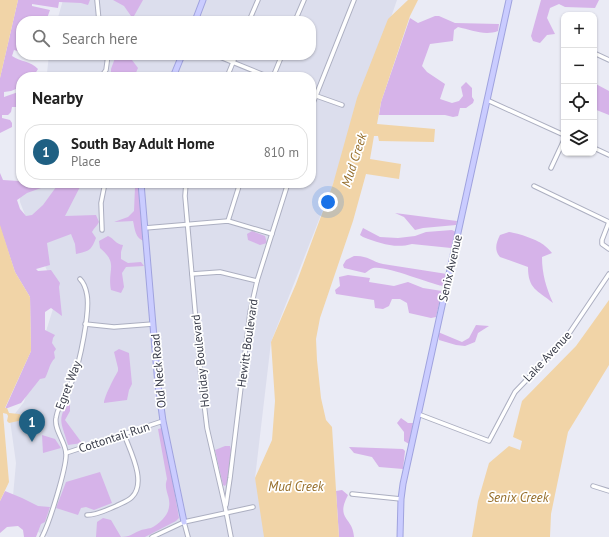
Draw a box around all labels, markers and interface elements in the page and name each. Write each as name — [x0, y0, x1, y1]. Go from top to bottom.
map controls — [561, 12, 597, 156]
button: + — [561, 12, 597, 48]
search box — [16, 16, 316, 60]
icon: search — [30, 27, 52, 49]
text: Search here — [62, 29, 138, 48]
button: − — [561, 48, 597, 84]
button: locate — [561, 84, 597, 120]
text: Nearby — [32, 87, 83, 109]
button: layers — [561, 120, 597, 156]
water label: Mud Creek — [337, 130, 371, 189]
text: South Bay Adult Home — [71, 134, 215, 153]
text: 1 — [42, 144, 50, 161]
text: 810 m — [264, 144, 299, 161]
text: Place — [71, 153, 101, 170]
your location — [318, 192, 338, 212]
street label: Senix Avenue — [435, 233, 465, 303]
street label: Hewitt Boulevard — [233, 298, 261, 388]
street label: Holiday Boulevard — [188, 314, 212, 408]
street label: Lake Avenue — [520, 328, 574, 384]
street label: Old Neck Road — [147, 333, 169, 409]
street label: Egret Way — [52, 358, 84, 412]
pin: 1 — [19, 409, 45, 442]
street label: Cottontail Run — [77, 418, 151, 456]
water label: Mud Creek — [268, 478, 325, 495]
water label: Senix Creek — [488, 489, 550, 506]

